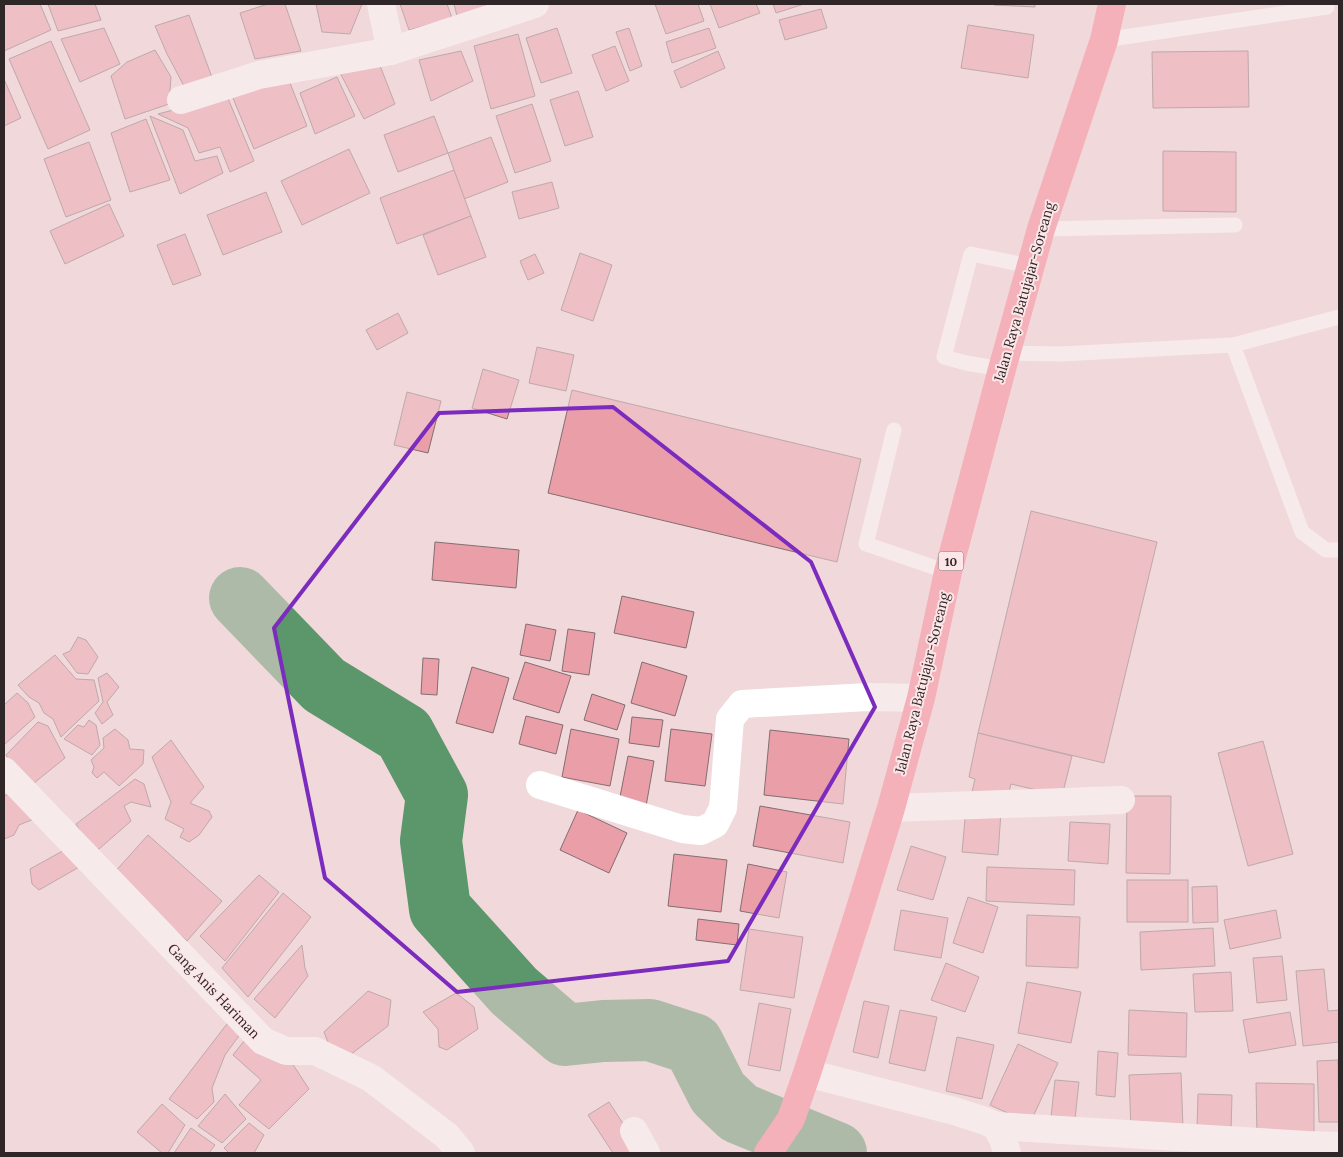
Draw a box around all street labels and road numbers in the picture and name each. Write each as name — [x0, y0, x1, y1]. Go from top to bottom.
street label: Jalan Raya Batujajar-Soreang — [989, 200, 1058, 385]
road number: 10 — [938, 552, 964, 570]
street label: Jalan Raya Batujajar-Soreang — [890, 590, 953, 777]
street label: Gang Anis Hariman — [164, 940, 264, 1043]

